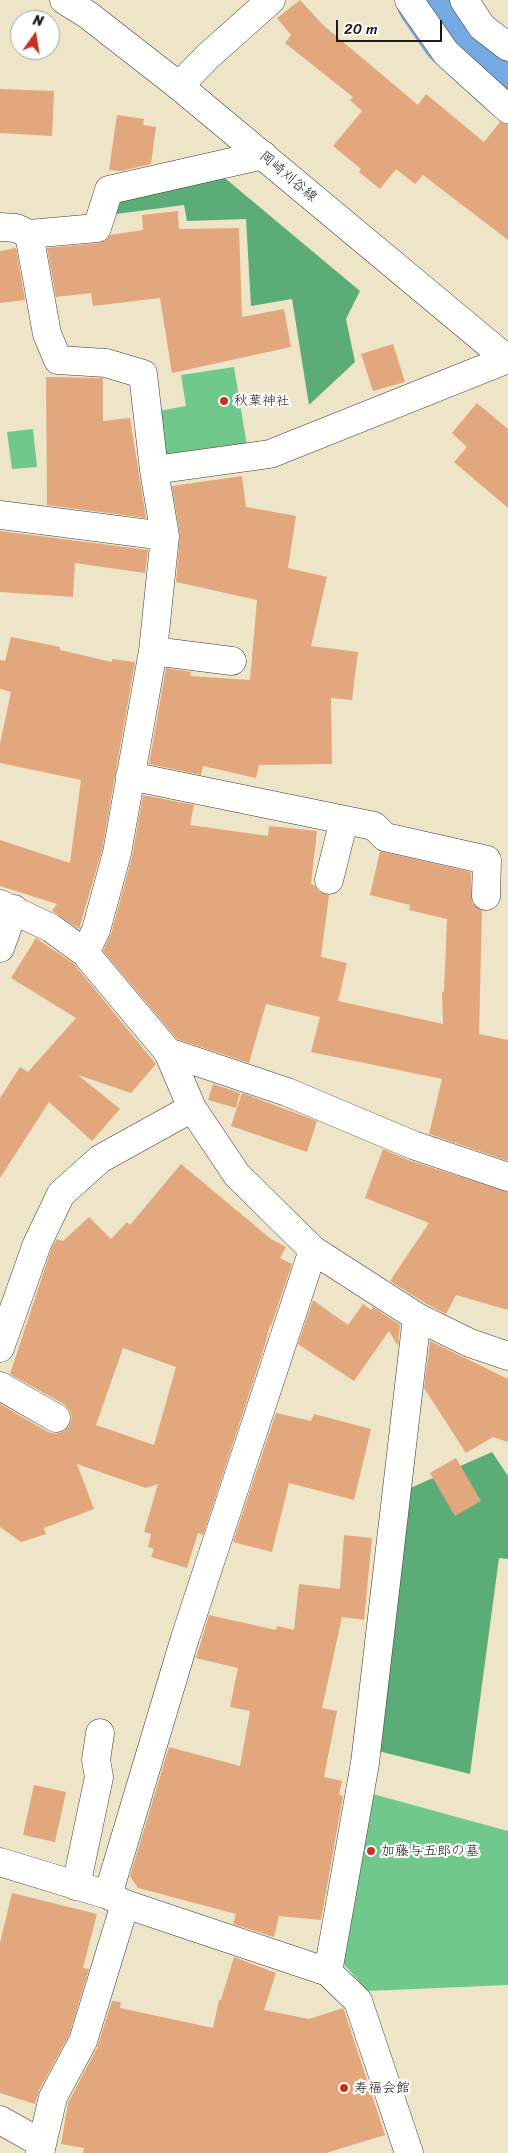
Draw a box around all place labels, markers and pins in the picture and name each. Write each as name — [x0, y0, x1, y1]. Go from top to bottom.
place label: 秋葉神社 — [234, 393, 290, 409]
marker: 秋葉神社 — [218, 395, 230, 407]
place label: 加藤与五郎の墓 — [381, 1843, 479, 1859]
marker: 加藤与五郎の墓 — [365, 1845, 377, 1857]
place label: 寿福会館 — [354, 2080, 410, 2096]
marker: 寿福会館 — [338, 2082, 350, 2094]

